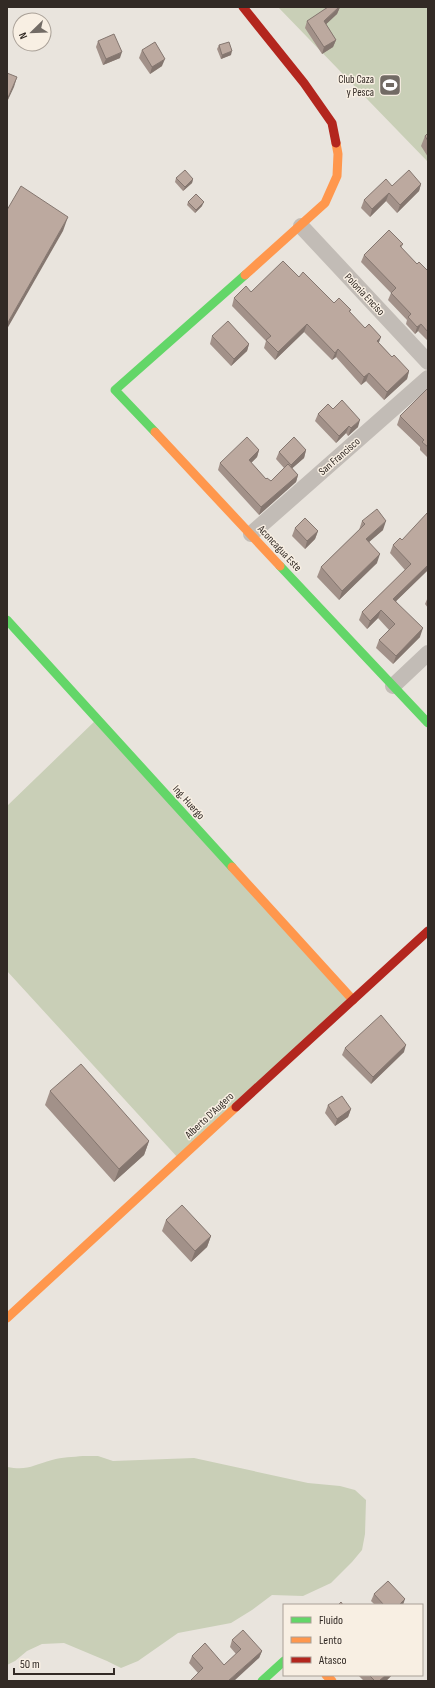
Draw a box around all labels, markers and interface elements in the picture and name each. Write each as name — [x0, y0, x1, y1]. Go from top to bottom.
north arrow — [12, 12, 52, 52]
text: N — [16, 30, 30, 41]
sports icon: Club Caza y Pesca — [377, 72, 403, 98]
place label: Club Caza y Pesca — [338, 73, 374, 99]
street label: Polonia Enciso — [342, 271, 388, 318]
street label: San Francisco — [316, 435, 363, 478]
street label: Aconcagua Este — [254, 522, 304, 574]
street label: Ing. Huergo — [170, 783, 208, 822]
street label: Alberto D'Augero — [182, 1089, 237, 1142]
legend — [283, 1604, 423, 1676]
text: Fluido — [319, 1613, 343, 1628]
text: Lento — [319, 1633, 342, 1648]
scale bar — [14, 1650, 114, 1676]
text: Atasco — [318, 1653, 346, 1668]
text: 50 m — [20, 1657, 40, 1672]

